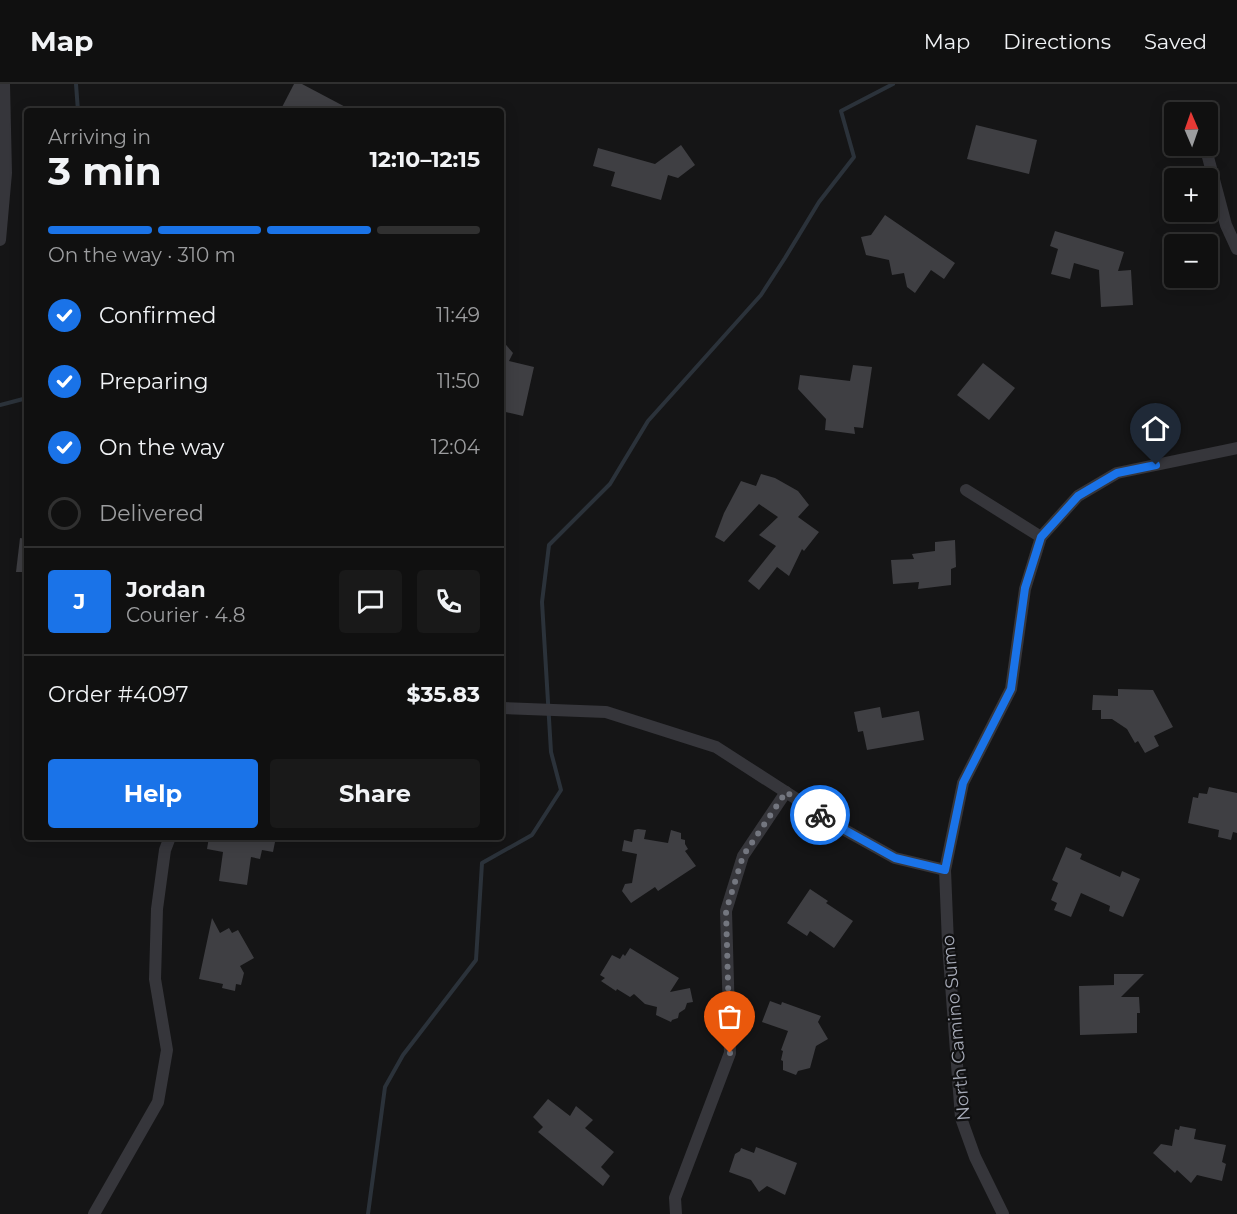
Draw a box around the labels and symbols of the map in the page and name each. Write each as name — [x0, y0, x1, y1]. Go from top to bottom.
north arrow — [1164, 102, 1218, 156]
pin — [1130, 403, 1181, 465]
courier — [790, 785, 850, 845]
street label: North Camino Sumo — [937, 934, 975, 1122]
pin — [704, 991, 755, 1053]

